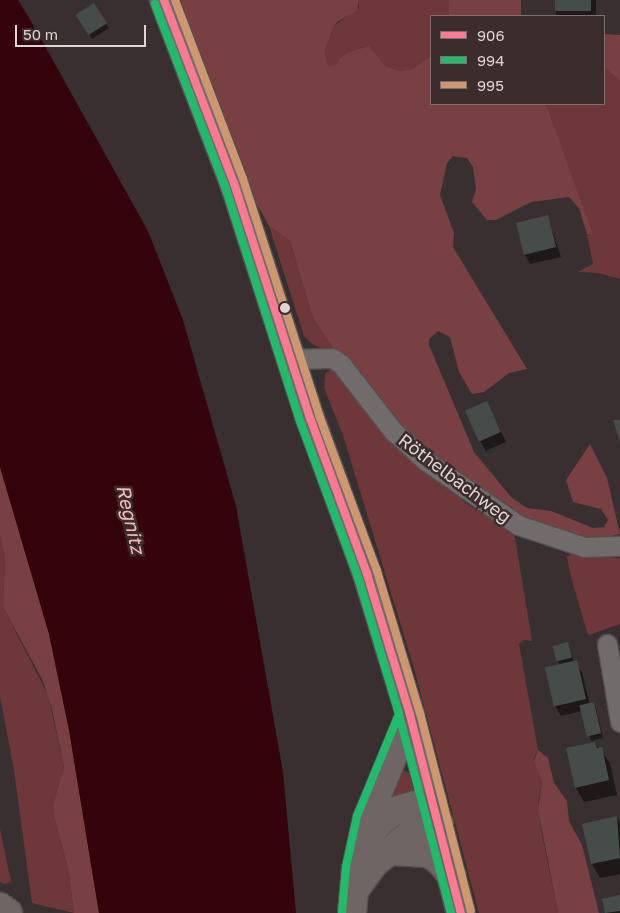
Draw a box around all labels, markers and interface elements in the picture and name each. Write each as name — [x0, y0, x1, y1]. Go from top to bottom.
scale bar — [18, 15, 149, 47]
legend — [430, 15, 605, 105]
text: 50 m — [23, 25, 58, 43]
text: 906 — [477, 26, 504, 44]
text: 994 — [477, 51, 504, 69]
text: 995 — [477, 76, 504, 94]
unlabelled marker — [280, 303, 290, 313]
street label: Röthelbachweg — [395, 429, 515, 527]
water label: Regnitz — [112, 482, 150, 556]

